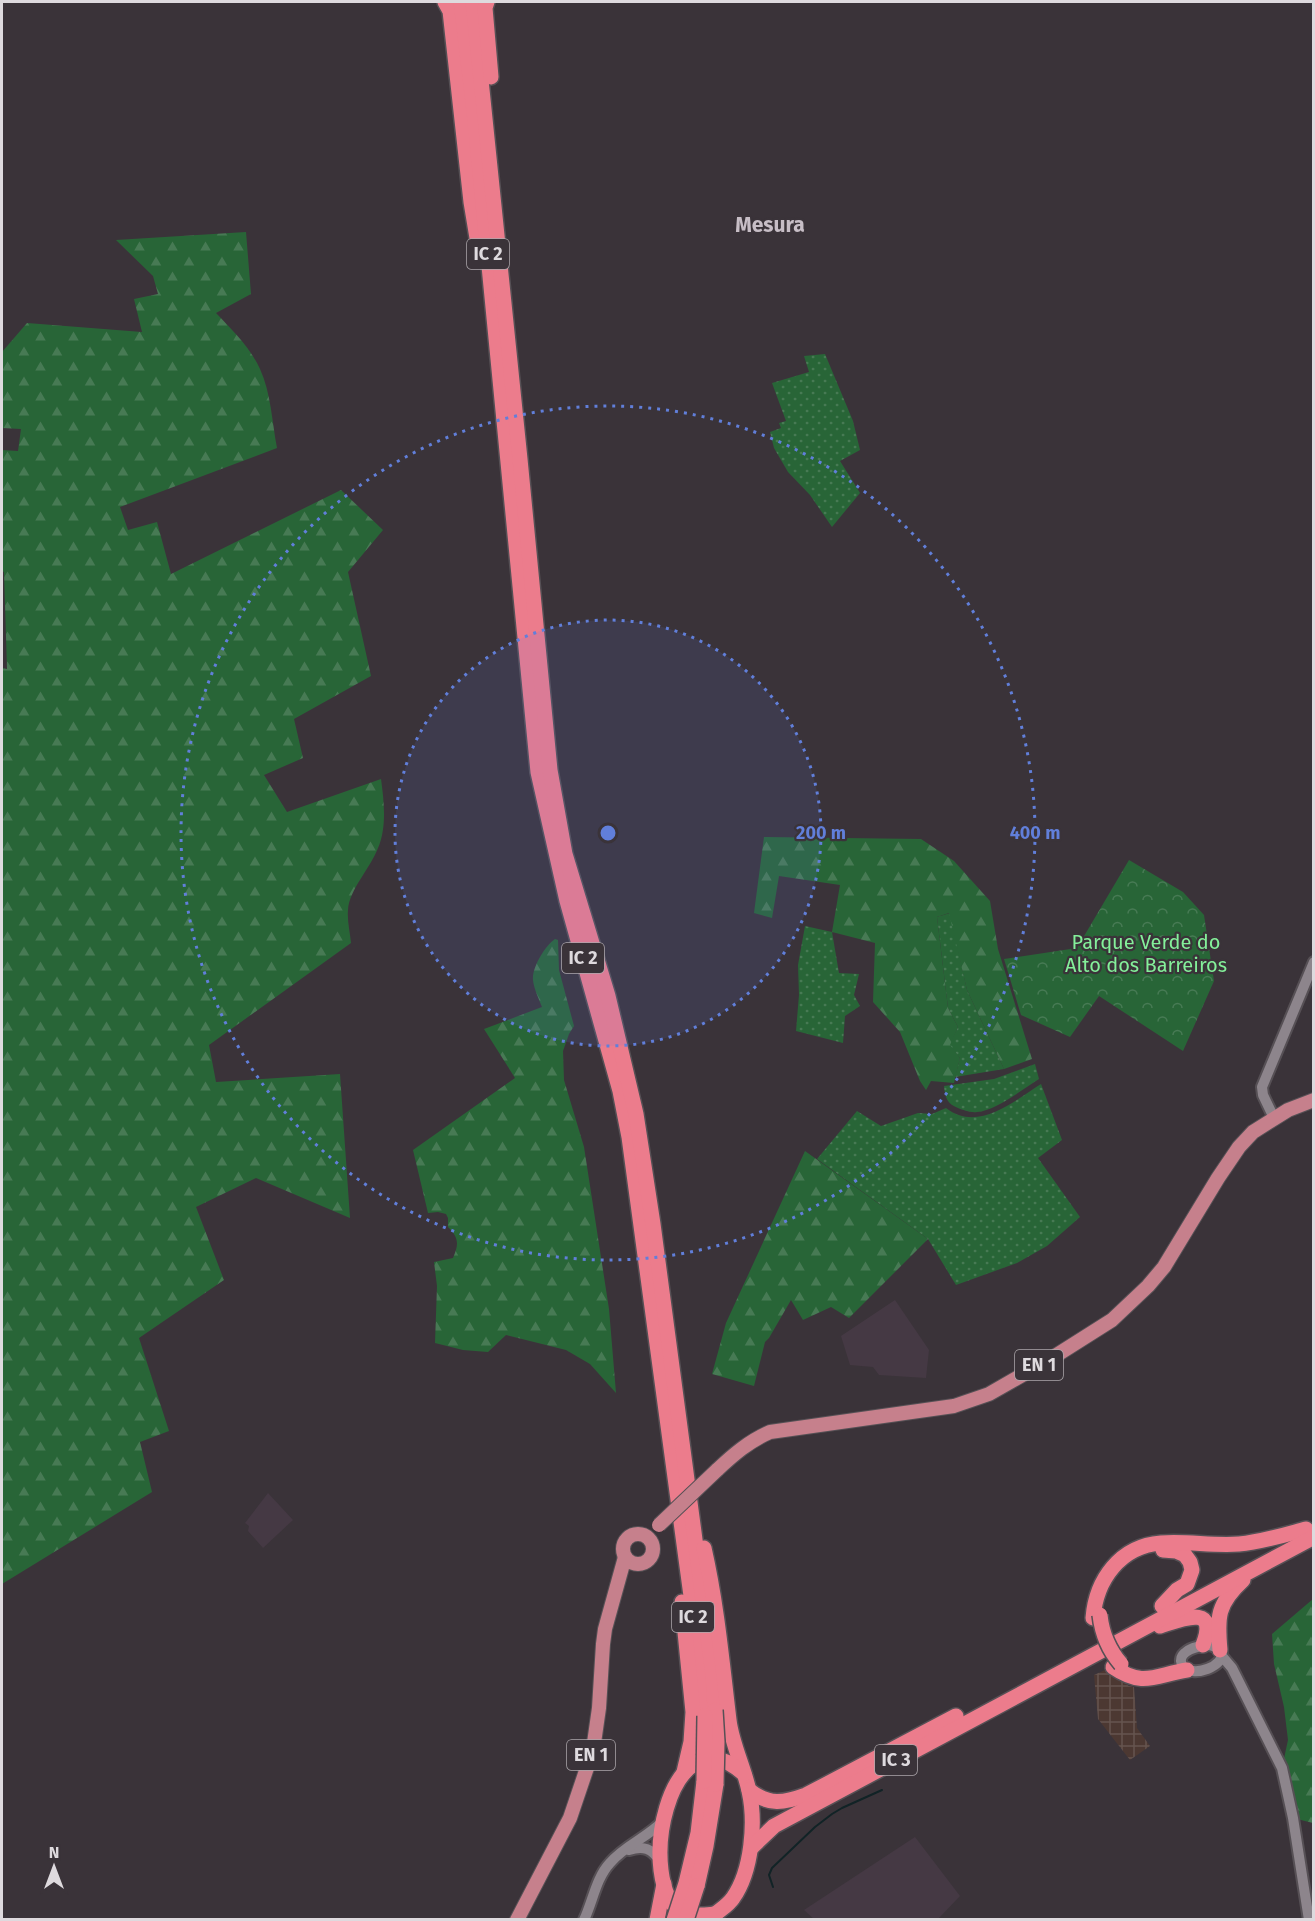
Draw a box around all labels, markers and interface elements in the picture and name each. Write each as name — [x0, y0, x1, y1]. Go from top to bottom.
district label: Mesura — [735, 212, 805, 238]
road number: IC 2 — [467, 239, 509, 269]
text: 200 m — [796, 822, 846, 844]
text: 400 m — [1010, 822, 1060, 844]
centre of rings — [598, 823, 618, 843]
park label: Parque Verde do Alto dos Barreiros — [1065, 930, 1227, 977]
road number: IC 2 — [562, 943, 604, 973]
road number: EN 1 — [1015, 1350, 1063, 1380]
road number: IC 2 — [672, 1602, 714, 1632]
road number: EN 1 — [567, 1740, 615, 1770]
road number: IC 3 — [875, 1745, 917, 1775]
north arrow — [24, 1837, 84, 1897]
text: N — [49, 1843, 59, 1862]

